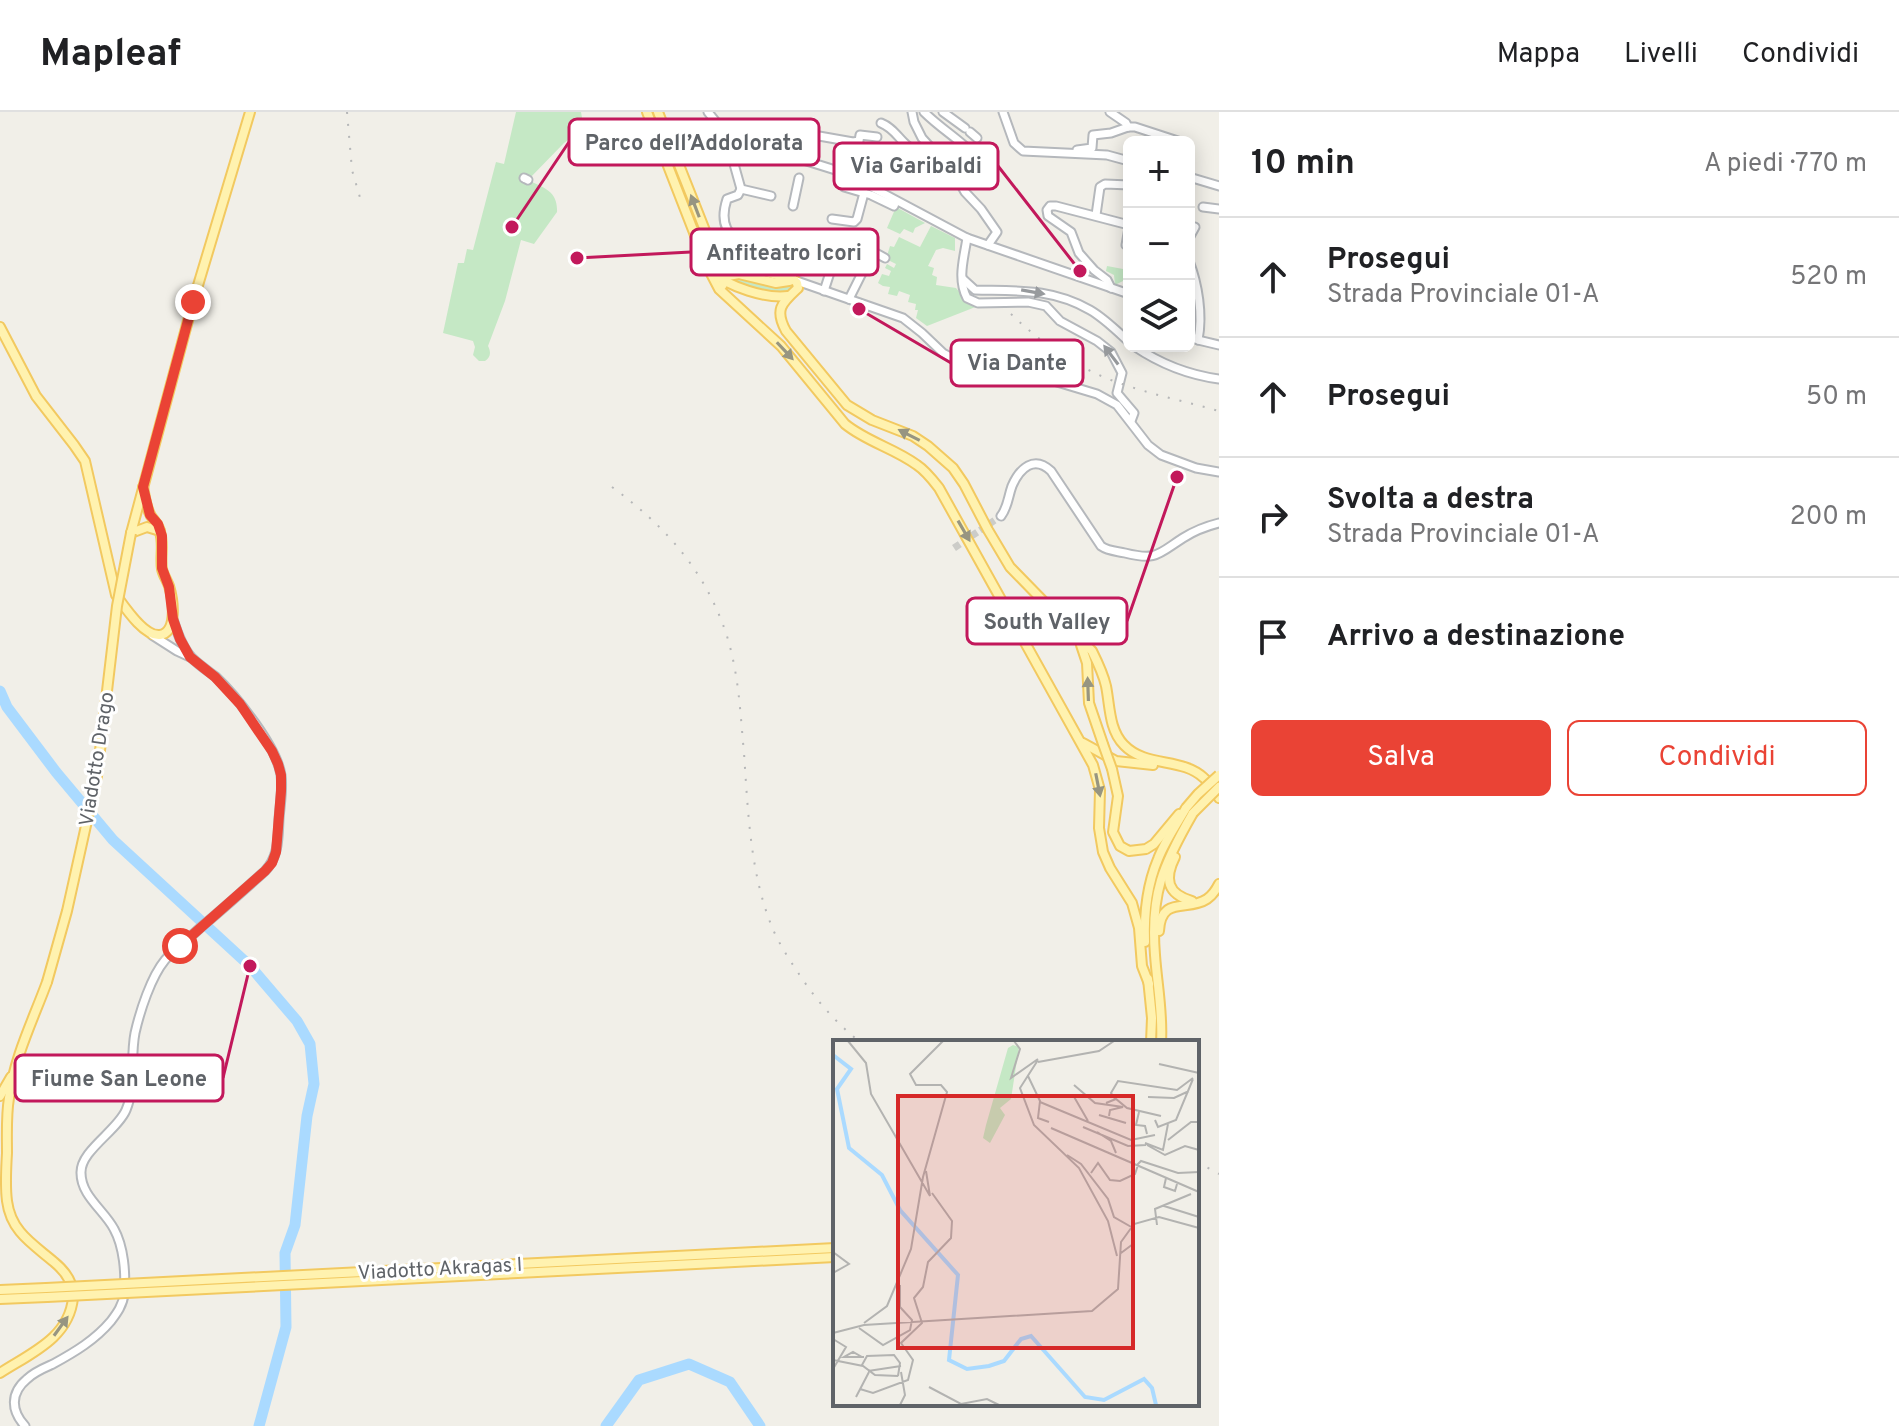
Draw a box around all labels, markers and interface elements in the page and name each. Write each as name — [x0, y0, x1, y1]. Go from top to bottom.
text: Mapleaf — [40, 31, 181, 80]
text: Mappa — [1497, 37, 1580, 73]
text: Livelli — [1624, 37, 1698, 73]
text: Condividi — [1742, 37, 1859, 73]
callout: Parco dell’Addolorata — [569, 119, 819, 165]
text: Parco dell’Addolorata — [585, 131, 803, 158]
map controls — [1123, 136, 1195, 352]
button: + — [1123, 136, 1195, 208]
callout: Via Garibaldi — [834, 143, 998, 189]
text: 10 min — [1251, 143, 1355, 186]
text: A piedi · 770 m — [1704, 148, 1867, 181]
text: Via Garibaldi — [850, 154, 982, 181]
one-way arrow — [688, 194, 701, 218]
button: − — [1123, 208, 1195, 280]
callout: Anfiteatro Icori — [691, 229, 878, 275]
text: Anfiteatro Icori — [706, 241, 862, 268]
text: Prosegui — [1327, 242, 1450, 279]
icon: ahead — [1251, 255, 1295, 299]
text: 520 m — [1790, 261, 1867, 294]
text: Strada Provinciale 01-A — [1327, 279, 1600, 312]
button: layers — [1123, 280, 1195, 352]
route end — [175, 284, 211, 320]
one-way arrow — [1021, 286, 1046, 299]
callout: Via Dante — [951, 340, 1083, 386]
one-way arrow — [775, 341, 793, 360]
one-way arrow — [1103, 345, 1120, 366]
text: Via Dante — [967, 351, 1067, 378]
icon: ahead — [1251, 375, 1295, 419]
text: Prosegui — [1327, 379, 1450, 416]
text: 50 m — [1806, 381, 1867, 414]
one-way arrow — [898, 429, 921, 442]
text: Svolta a destra — [1327, 482, 1534, 519]
icon: right — [1251, 495, 1295, 539]
text: 200 m — [1790, 501, 1867, 534]
text: Strada Provinciale 01-A — [1327, 519, 1600, 552]
one-way arrow — [957, 520, 971, 542]
callout: South Valley — [967, 598, 1127, 644]
text: South Valley — [983, 610, 1111, 637]
icon: arrive — [1251, 615, 1295, 659]
text: Arrivo a destinazione — [1327, 619, 1625, 656]
one-way arrow — [1082, 676, 1095, 701]
street label: Viadotto Drago — [75, 690, 121, 828]
button: Salva — [1251, 720, 1551, 796]
button: Condividi — [1567, 720, 1867, 796]
one-way arrow — [1092, 773, 1105, 798]
route start — [162, 928, 198, 964]
inset map — [833, 1040, 1199, 1406]
callout: Fiume San Leone — [15, 1055, 223, 1101]
text: Fiume San Leone — [31, 1067, 207, 1094]
street label: Viadotto Akragas I — [357, 1253, 523, 1287]
one-way arrow — [53, 1315, 69, 1337]

